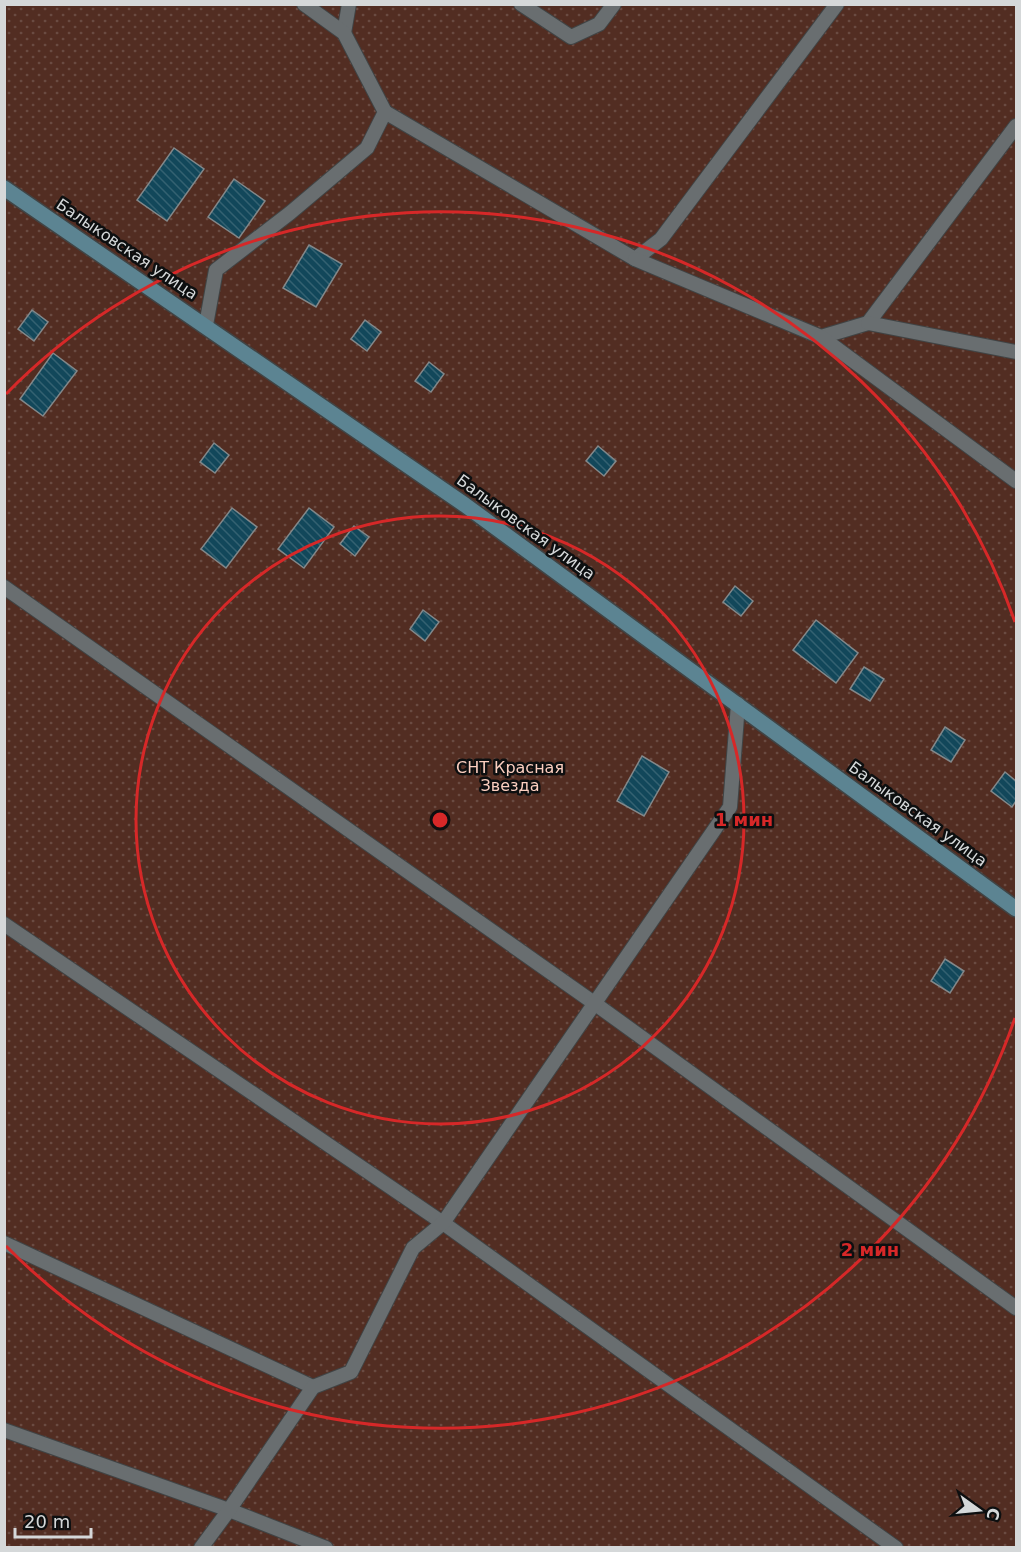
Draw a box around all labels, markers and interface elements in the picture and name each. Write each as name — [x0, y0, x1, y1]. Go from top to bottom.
street label: Балыковская улица — [53, 195, 201, 303]
street label: Балыковская улица — [453, 470, 599, 584]
street label: Балыковская улица — [845, 757, 991, 871]
park label: СНТ Красная Звезда — [456, 758, 564, 795]
text: 1 мин — [715, 809, 773, 830]
centre of rings — [430, 810, 450, 830]
text: 2 мин — [841, 1239, 899, 1260]
north arrow — [949, 1480, 1009, 1540]
scale bar — [15, 1501, 92, 1539]
text: С — [982, 1506, 1004, 1522]
text: 20 m — [24, 1511, 70, 1532]

